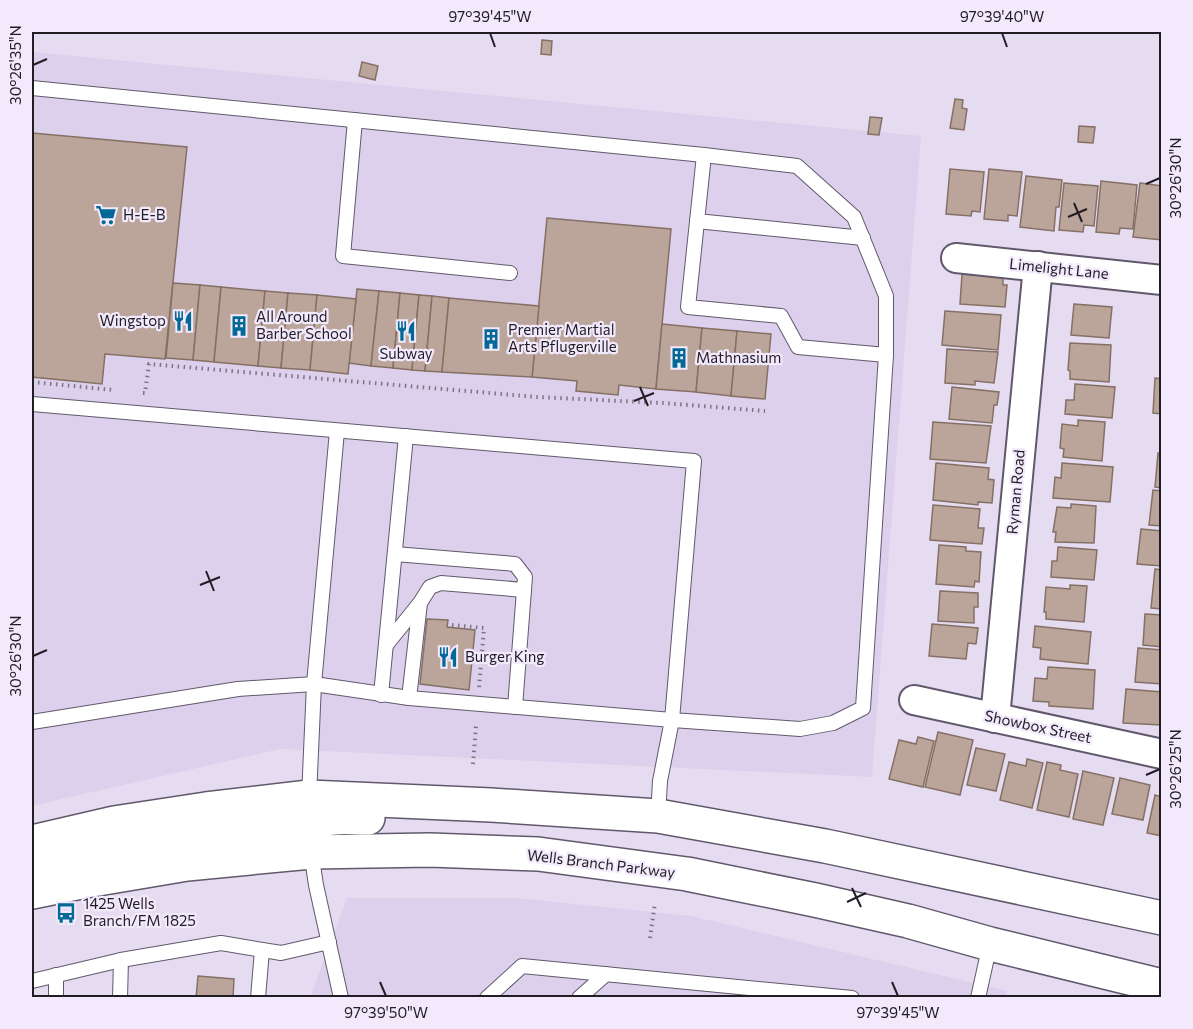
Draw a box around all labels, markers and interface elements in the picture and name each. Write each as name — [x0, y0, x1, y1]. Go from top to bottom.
text: 97°39'45"W — [448, 7, 532, 25]
text: 97°39'40"W — [960, 7, 1044, 25]
text: 30°26'35"N — [6, 25, 24, 105]
text: 30°26'30"N — [1166, 137, 1184, 219]
supermarket icon: H-E-B — [94, 203, 118, 227]
place label: H-E-B — [123, 205, 166, 223]
street label: Limelight Lane — [1009, 254, 1110, 282]
place label: All Around Barber School — [256, 307, 352, 342]
restaurant icon: Wingstop — [171, 309, 195, 333]
place label: Wingstop — [99, 311, 166, 329]
building icon: All Around Barber School — [227, 314, 251, 338]
restaurant icon: Subway — [394, 319, 418, 343]
place label: Premier Martial Arts Pflugerville — [508, 320, 617, 355]
building icon: Premier Martial Arts Pflugerville — [479, 327, 503, 351]
place label: Subway — [379, 344, 433, 362]
building icon: Mathnasium — [667, 346, 691, 370]
place label: Mathnasium — [696, 348, 781, 366]
street label: Ryman Road — [1002, 449, 1028, 535]
text: 30°26'30"N — [6, 615, 24, 697]
restaurant icon: Burger King — [436, 645, 460, 669]
place label: Burger King — [465, 647, 544, 665]
street label: Showbox Street — [983, 706, 1093, 746]
text: 30°26'25"N — [1166, 729, 1184, 809]
street label: Wells Branch Parkway — [526, 845, 676, 881]
place label: 1425 Wells Branch/FM 1825 — [83, 894, 196, 929]
bus stop icon: 1425 Wells Branch/FM 1825 — [54, 901, 78, 925]
text: 97°39'50"W — [344, 1003, 428, 1021]
text: 97°39'45"W — [856, 1003, 940, 1021]

